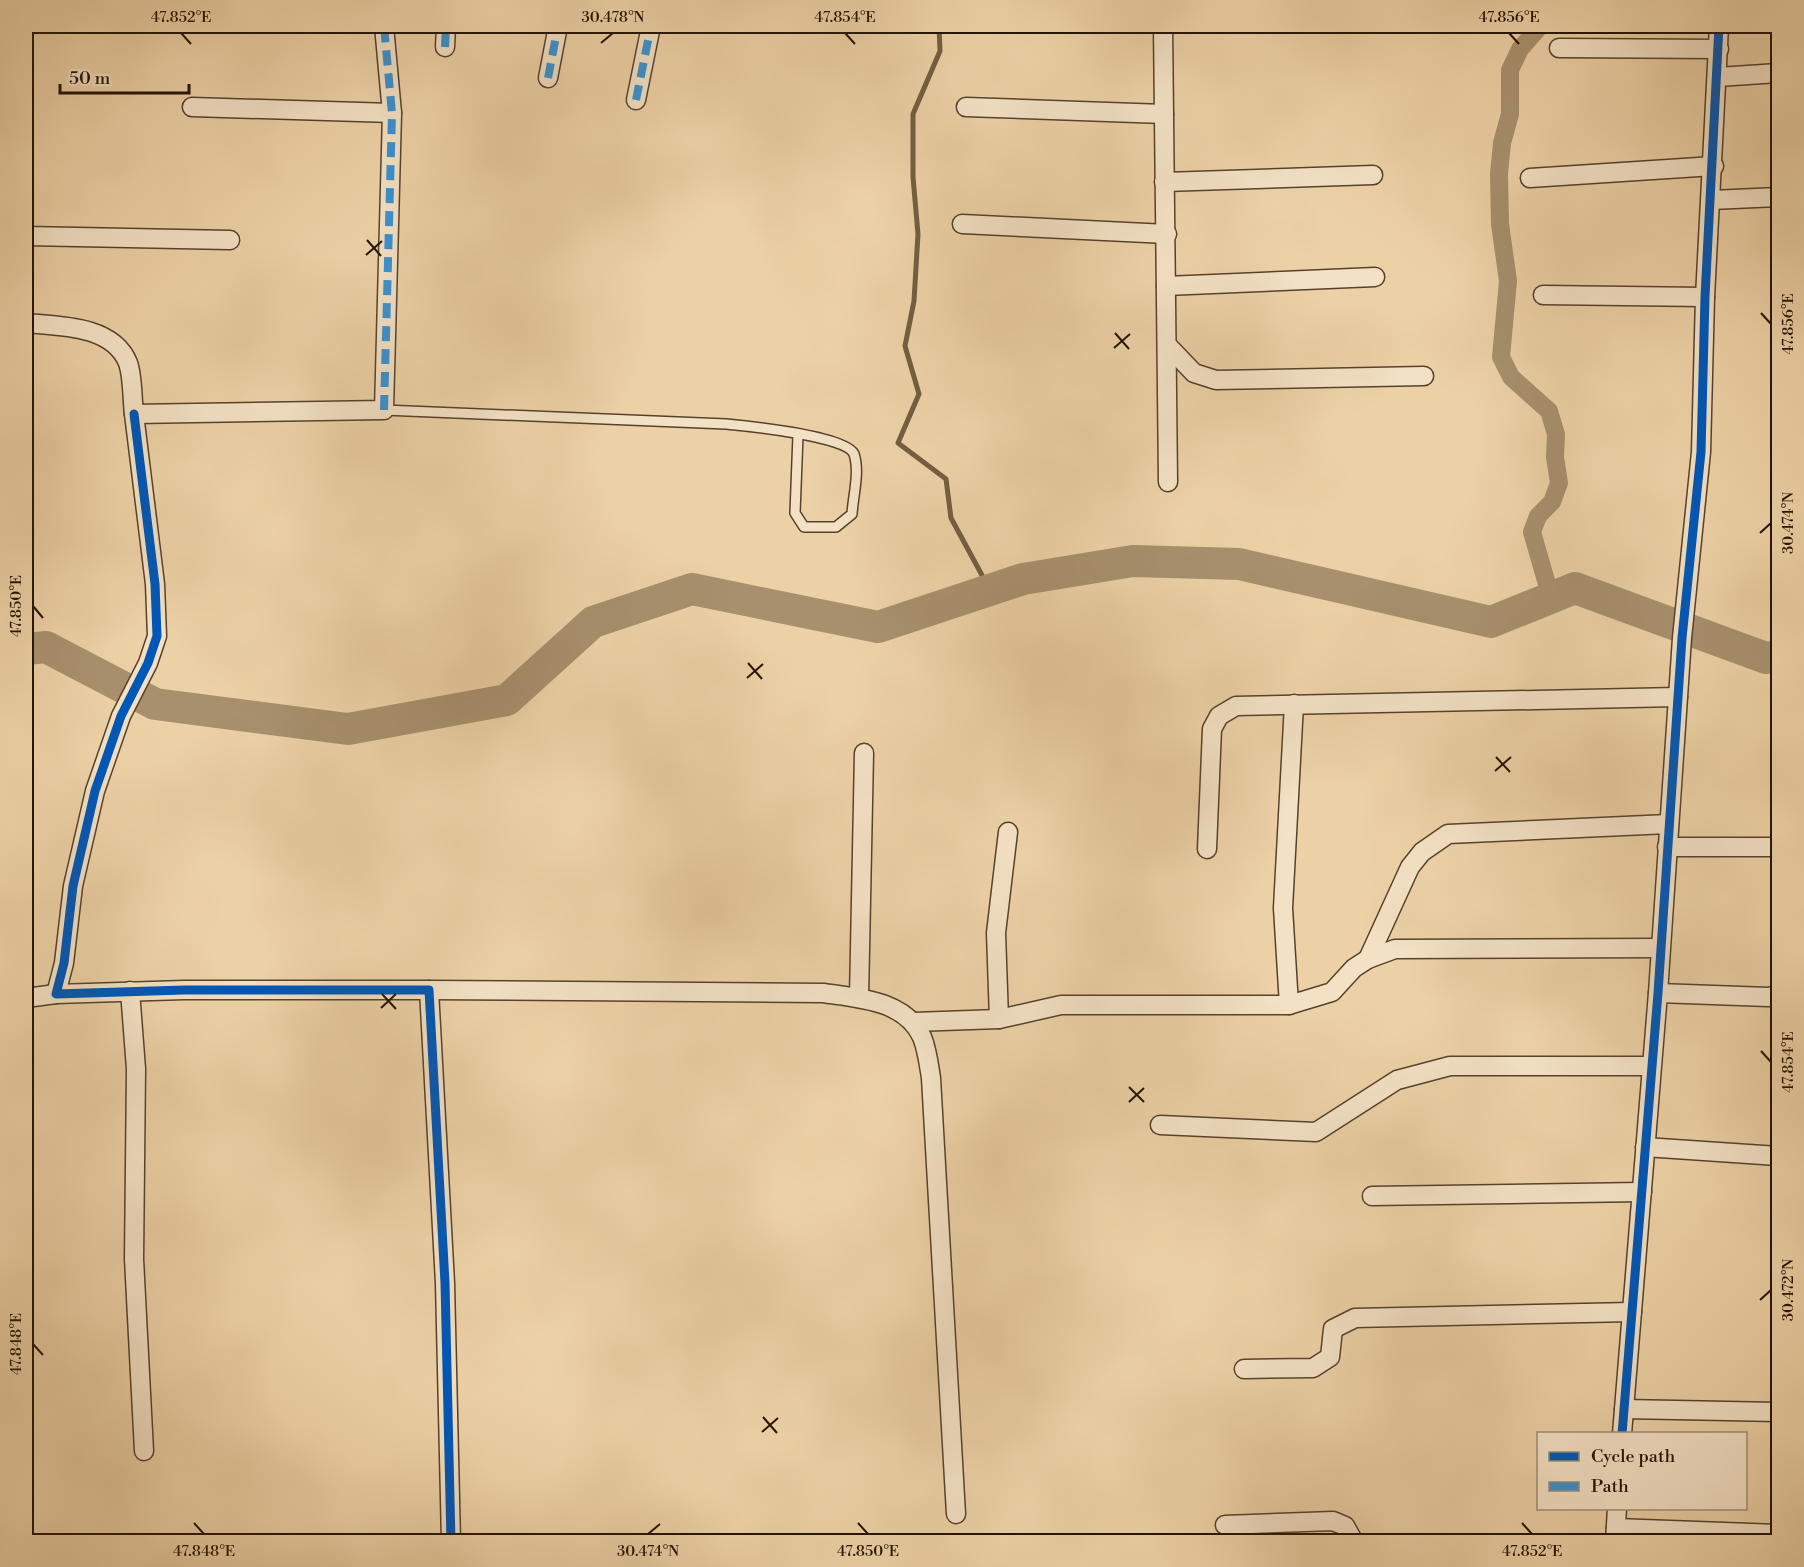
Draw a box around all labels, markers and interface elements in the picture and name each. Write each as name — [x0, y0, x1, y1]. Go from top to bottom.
text: 47.852°E — [151, 8, 211, 27]
text: 30.478°N — [581, 8, 645, 27]
text: 47.854°E — [814, 8, 876, 27]
text: 47.856°E — [1478, 8, 1540, 27]
scale bar — [60, 57, 189, 95]
text: 50 m — [69, 67, 111, 90]
text: 47.856°E — [1779, 293, 1798, 355]
text: 30.474°N — [1779, 492, 1798, 554]
text: 47.850°E — [7, 575, 26, 637]
text: 47.854°E — [1779, 1031, 1798, 1093]
text: 30.472°N — [1779, 1259, 1798, 1321]
text: 47.848°E — [7, 1313, 26, 1375]
legend — [1537, 1432, 1747, 1510]
text: Cycle path — [1591, 1445, 1675, 1468]
text: Path — [1591, 1475, 1629, 1498]
text: 47.848°E — [173, 1542, 235, 1561]
text: 30.474°N — [617, 1542, 679, 1561]
text: 47.850°E — [837, 1542, 899, 1561]
text: 47.852°E — [1502, 1542, 1562, 1561]

